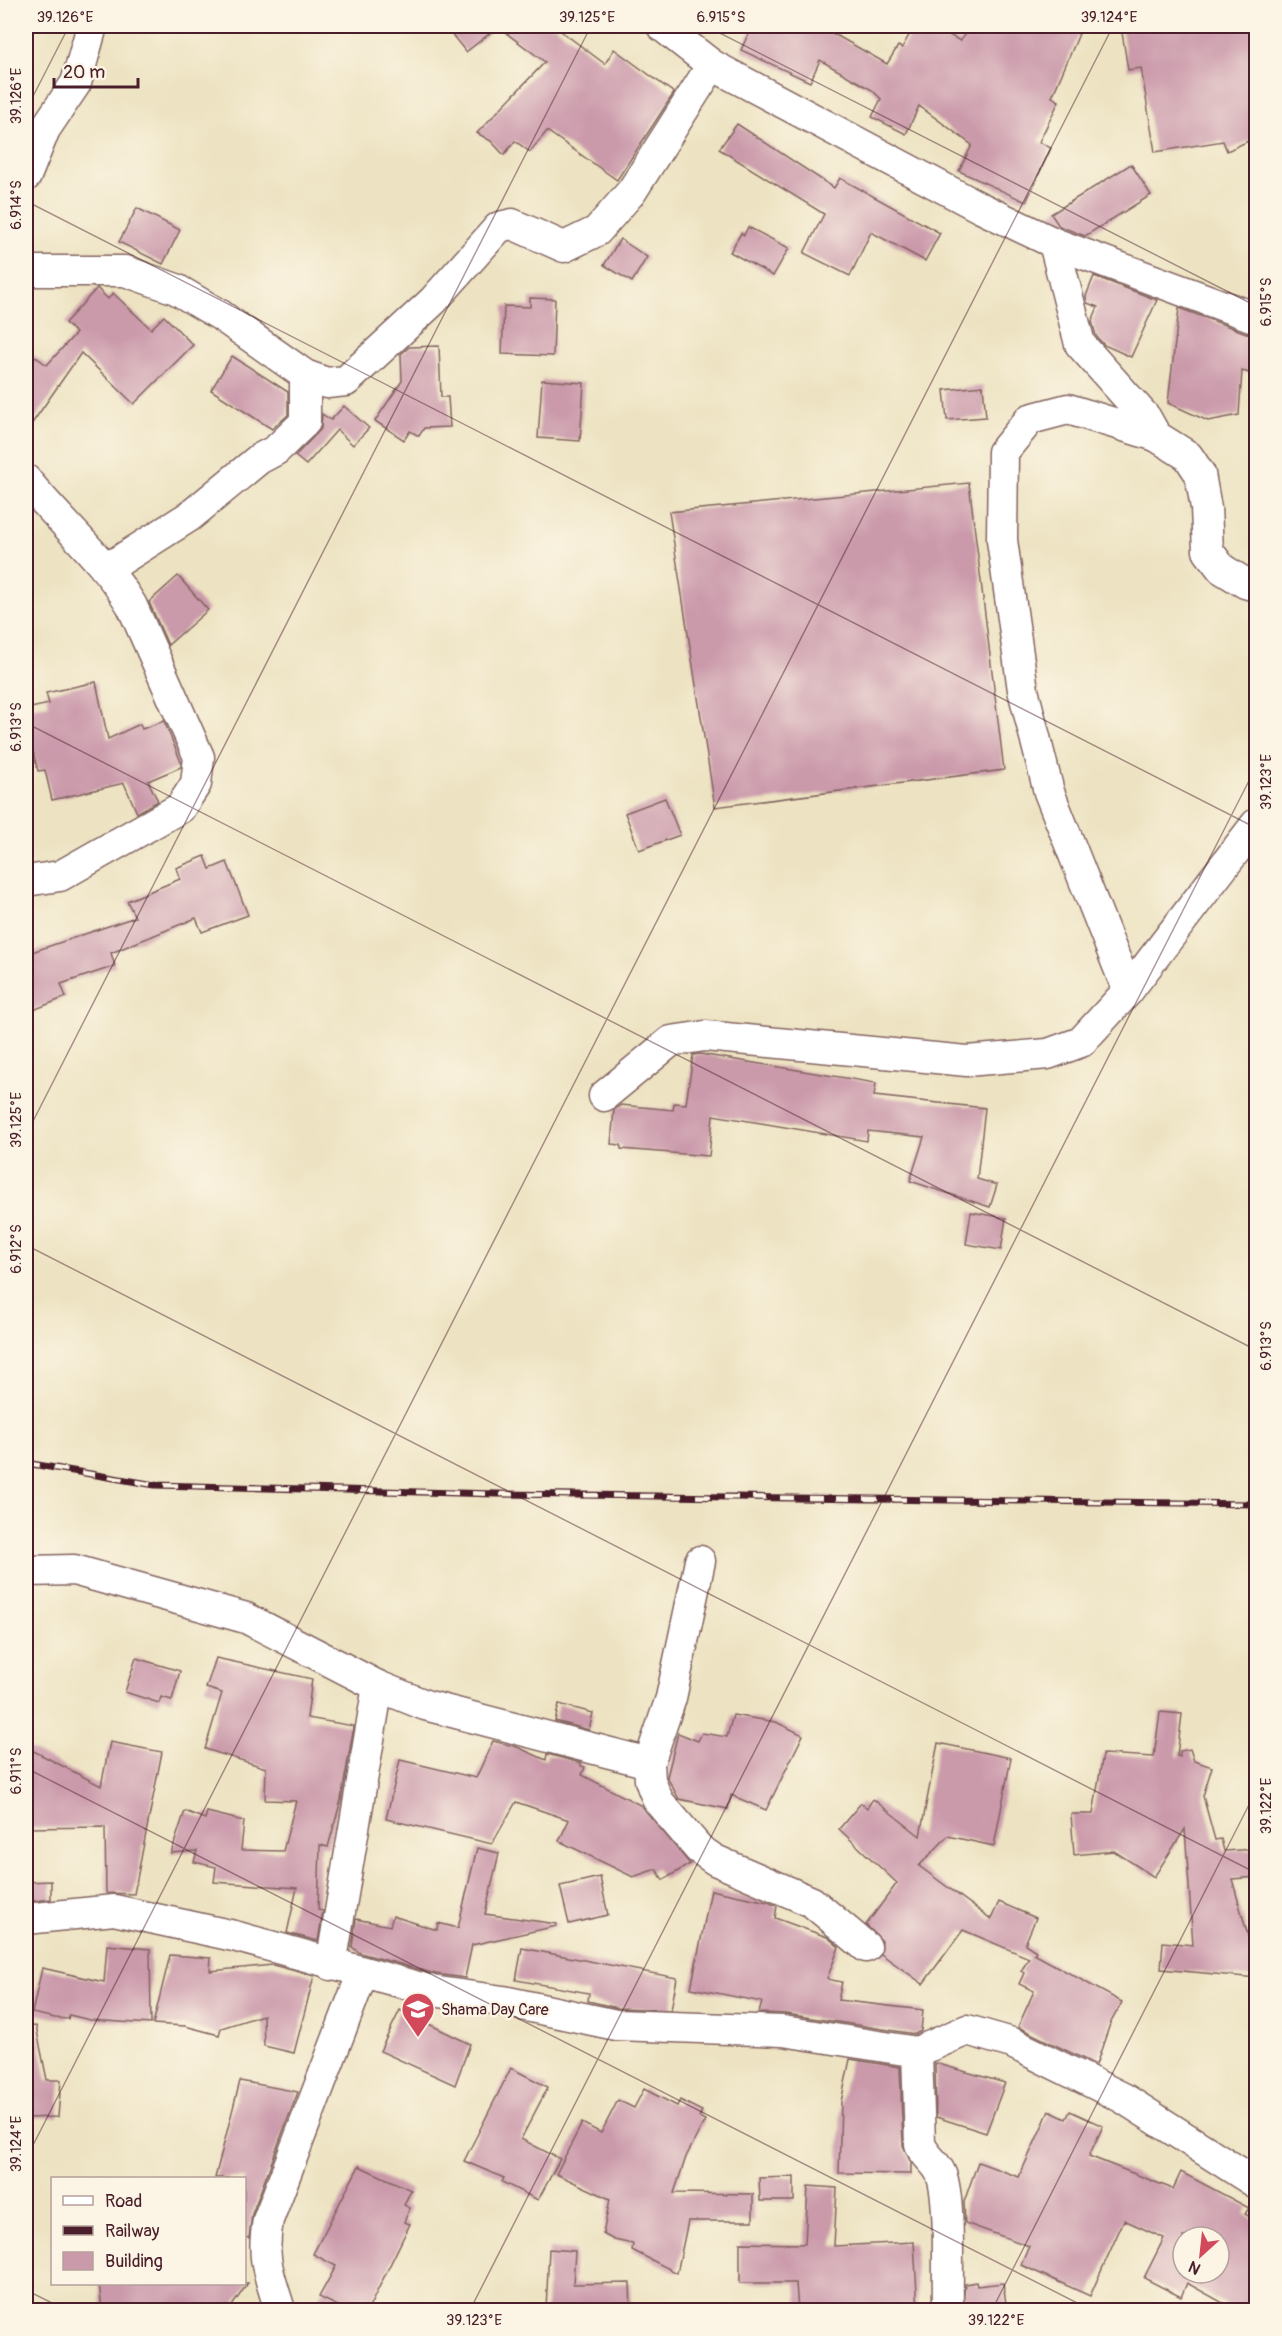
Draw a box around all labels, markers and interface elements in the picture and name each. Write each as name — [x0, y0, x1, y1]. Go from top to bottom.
text: 39.126°E — [37, 8, 94, 27]
text: 39.125°E — [559, 8, 615, 27]
text: 6.915°S — [696, 8, 746, 27]
text: 39.124°E — [1081, 8, 1138, 27]
scale bar — [54, 51, 138, 89]
text: 20 m — [63, 61, 105, 84]
text: 39.126°E — [7, 67, 26, 124]
text: 6.914°S — [7, 180, 26, 230]
text: 6.915°S — [1257, 277, 1276, 327]
text: 6.913°S — [7, 702, 26, 752]
text: 39.123°E — [1257, 754, 1276, 810]
text: 39.125°E — [7, 1092, 26, 1148]
text: 6.912°S — [7, 1224, 26, 1274]
text: 6.913°S — [1257, 1321, 1276, 1371]
text: 6.911°S — [7, 1748, 26, 1794]
text: 39.122°E — [1257, 1778, 1276, 1834]
school or university icon: Shama Day Care — [400, 1991, 436, 2038]
place label: Shama Day Care — [441, 2000, 549, 2020]
text: 39.124°E — [7, 2115, 26, 2172]
legend — [51, 2177, 246, 2285]
text: Road — [105, 2190, 142, 2213]
text: Railway — [105, 2220, 160, 2243]
north arrow — [1171, 2225, 1231, 2285]
text: Building — [105, 2250, 163, 2273]
text: N — [1185, 2256, 1204, 2279]
text: 39.123°E — [446, 2311, 502, 2330]
text: 39.122°E — [968, 2311, 1024, 2330]

